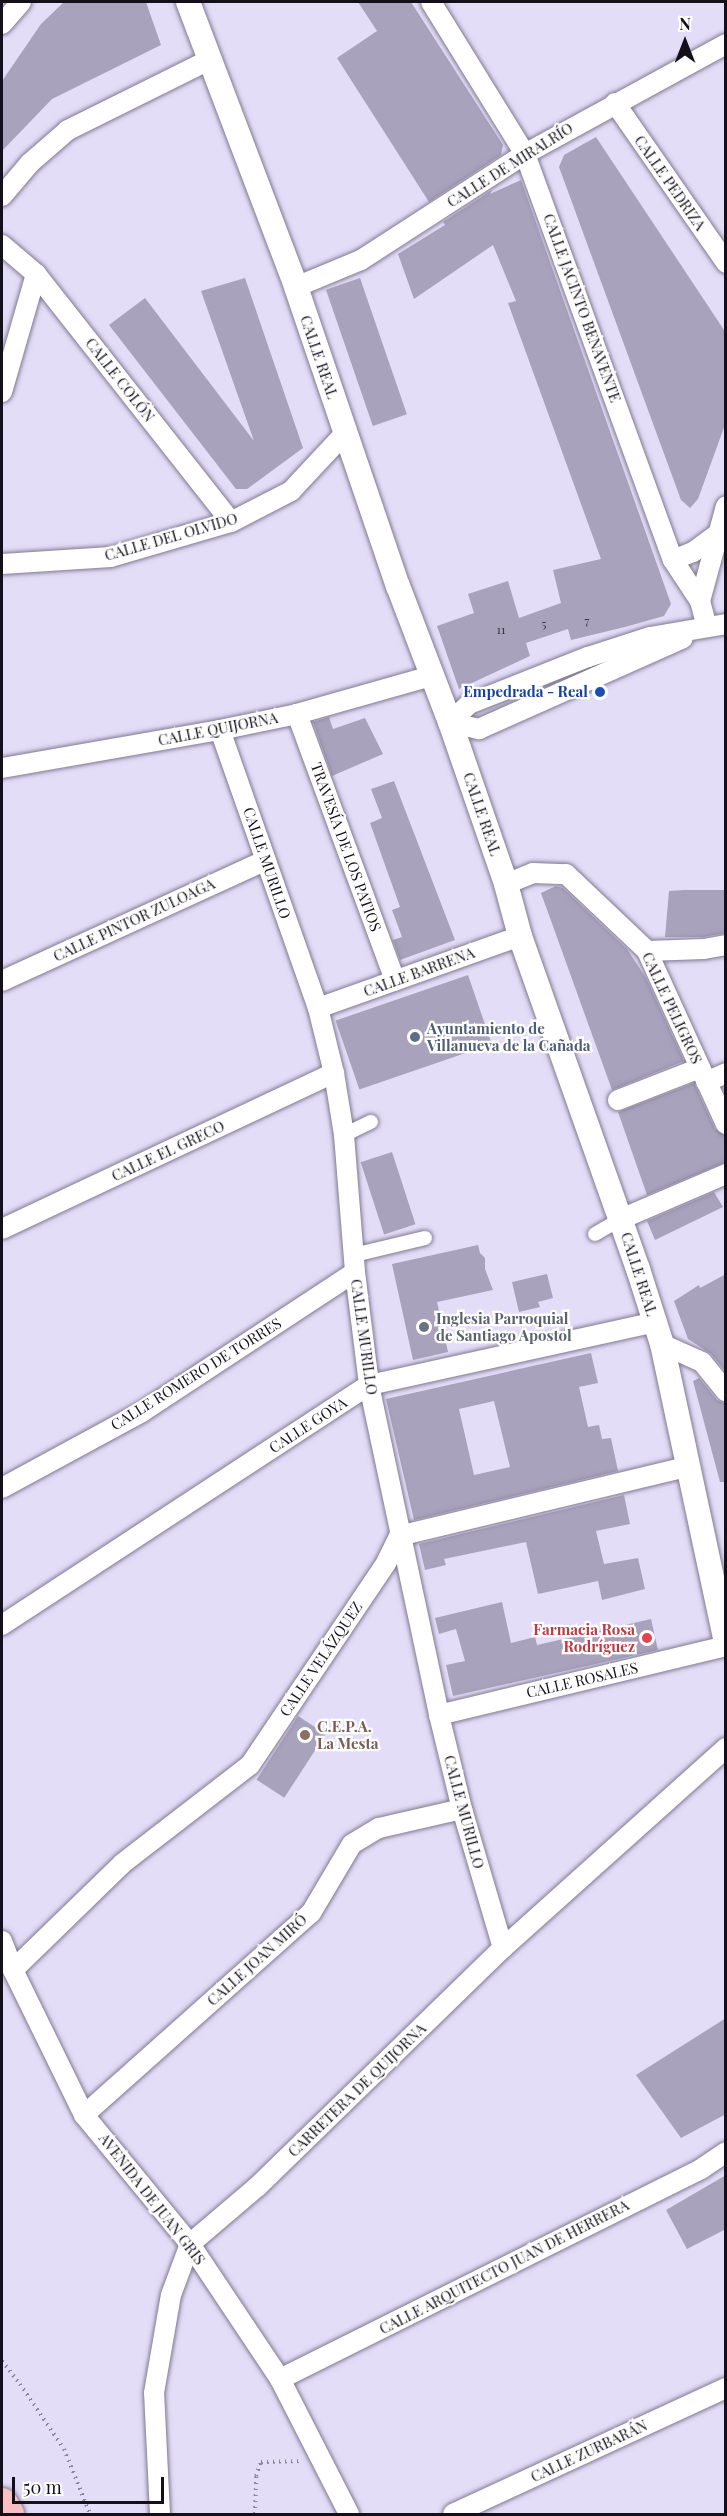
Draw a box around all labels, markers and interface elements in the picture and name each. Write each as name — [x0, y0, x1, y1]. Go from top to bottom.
north arrow — [655, 12, 715, 72]
text: N — [679, 13, 691, 34]
street label: CALLE DE MIRALRÍO — [444, 119, 576, 211]
street label: CALLE PEDRIZA — [631, 132, 709, 234]
street label: CALLE JACINTO BENAVENTE — [539, 211, 625, 405]
street label: CALLE REAL — [296, 313, 342, 401]
street label: CALLE COLÓN — [82, 334, 158, 426]
street label: CALLE DEL OLVIDO — [102, 509, 240, 565]
house number: 7 — [585, 614, 589, 628]
house number: 5 — [542, 617, 546, 631]
house number: 11 — [497, 623, 505, 637]
place label: Empedrada - Real — [463, 683, 588, 701]
marker: Empedrada - Real — [593, 685, 607, 699]
street label: CALLE QUIJORNA — [157, 709, 279, 749]
street label: TRAVESÍA DE LOS PATIOS — [307, 760, 385, 934]
street label: CALLE REAL — [459, 770, 505, 858]
street label: CALLE MURILLO — [239, 805, 295, 921]
street label: CALLE PINTOR ZULOAGA — [50, 875, 218, 965]
street label: CALLE BARRENA — [361, 944, 477, 1000]
street label: CALLE PELIGROS — [638, 949, 706, 1067]
place label: Ayuntamiento de Villanueva de la Cañada — [427, 1019, 591, 1054]
marker: Ayuntamiento de Villanueva de la Cañada — [408, 1030, 422, 1044]
street label: CALLE EL GRECO — [109, 1117, 227, 1185]
street label: CALLE REAL — [617, 1230, 661, 1318]
street label: CALLE MURILLO — [347, 1278, 381, 1396]
place label: Inglesia Parroquial de Santiago Apostol — [436, 1309, 572, 1344]
street label: CALLE ROMERO DE TORRES — [107, 1314, 285, 1434]
marker: Inglesia Parroquial de Santiago Apostol — [417, 1320, 431, 1334]
street label: CALLE GOYA — [266, 1393, 350, 1457]
street label: CALLE VELÁZQUEZ — [276, 1598, 366, 1720]
place label: Farmacia Rosa Rodríguez — [533, 1620, 635, 1655]
marker: Farmacia Rosa Rodríguez — [640, 1631, 654, 1645]
street label: CALLE ROSALES — [524, 1658, 640, 1702]
place label: C.E.P.A. La Mesta — [317, 1717, 379, 1752]
marker: C.E.P.A. La Mesta — [298, 1728, 312, 1742]
street label: CALLE MURILLO — [440, 1753, 488, 1871]
street label: CALLE JOAN MIRÓ — [203, 1910, 311, 2010]
street label: CARRETERA DE QUIJORNA — [284, 2019, 430, 2161]
street label: AVENIDA DE JUAN GRIS — [95, 2130, 209, 2268]
street label: CALLE ARQUITECTO JUAN DE HERRERA — [376, 2196, 632, 2338]
street label: CALLE ZURBARÁN — [528, 2416, 650, 2486]
scale bar — [15, 2465, 166, 2503]
text: 50 m — [23, 2475, 62, 2499]

